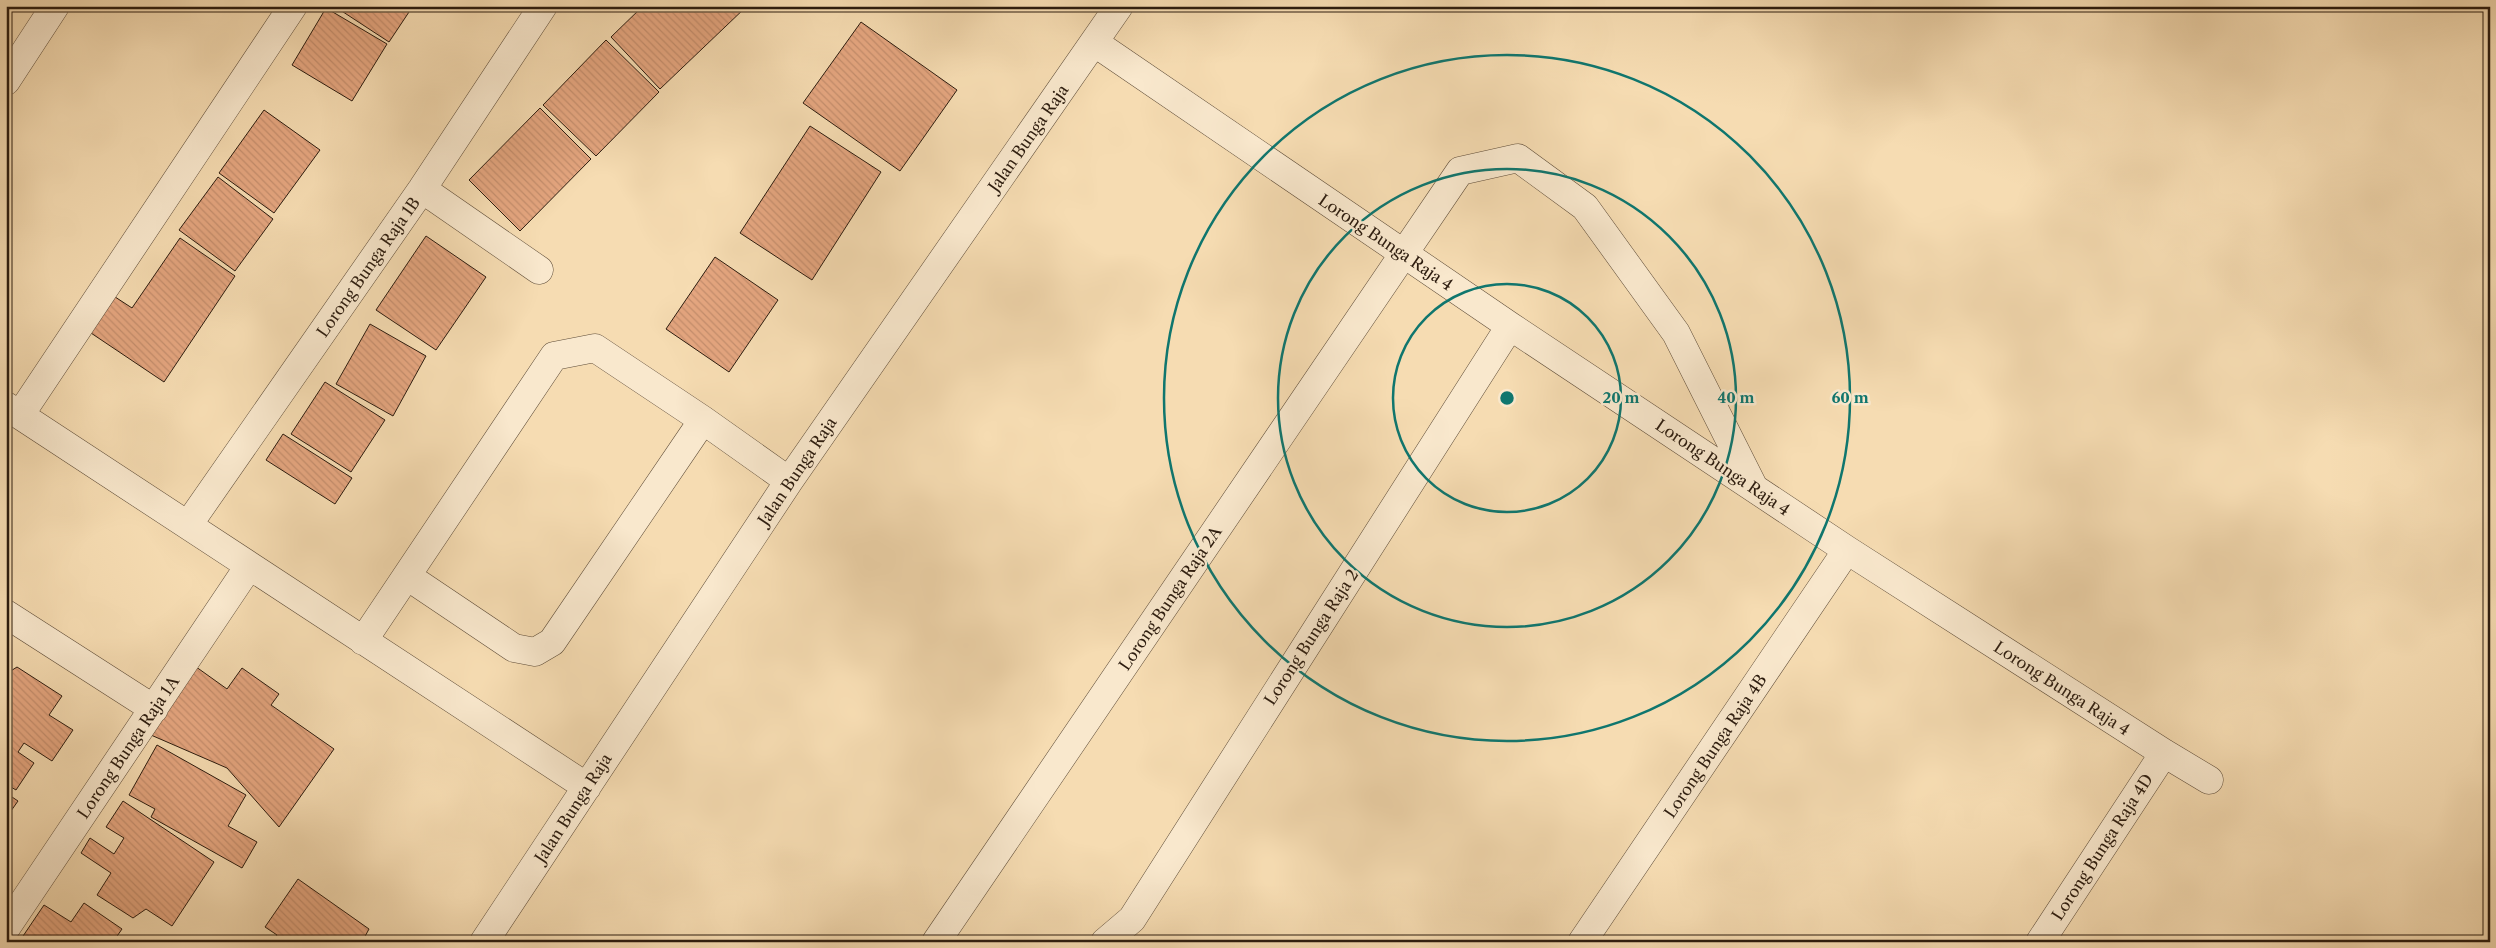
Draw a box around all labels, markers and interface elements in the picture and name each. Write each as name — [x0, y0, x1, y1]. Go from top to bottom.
street label: Jalan Bunga Raja — [982, 80, 1073, 198]
street label: Lorong Bunga Raja 4 — [1315, 190, 1457, 294]
street label: Lorong Bunga Raja 1B — [312, 193, 424, 341]
text: 20 m — [1602, 388, 1640, 407]
text: 40 m — [1717, 388, 1755, 407]
text: 60 m — [1831, 388, 1869, 407]
centre of rings — [1498, 389, 1516, 407]
street label: Jalan Bunga Raja — [752, 413, 841, 531]
street label: Lorong Bunga Raja 4 — [1652, 415, 1794, 519]
street label: Lorong Bunga Raja 2A — [1114, 521, 1226, 674]
street label: Lorong Bunga Raja 2 — [1260, 565, 1362, 709]
street label: Lorong Bunga Raja 4 — [1990, 637, 2134, 739]
street label: Lorong Bunga Raja 4B — [1659, 670, 1771, 822]
street label: Lorong Bunga Raja 1A — [73, 671, 184, 822]
street label: Jalan Bunga Raja — [529, 749, 616, 869]
street label: Lorong Bunga Raja 4D — [2047, 770, 2157, 924]

